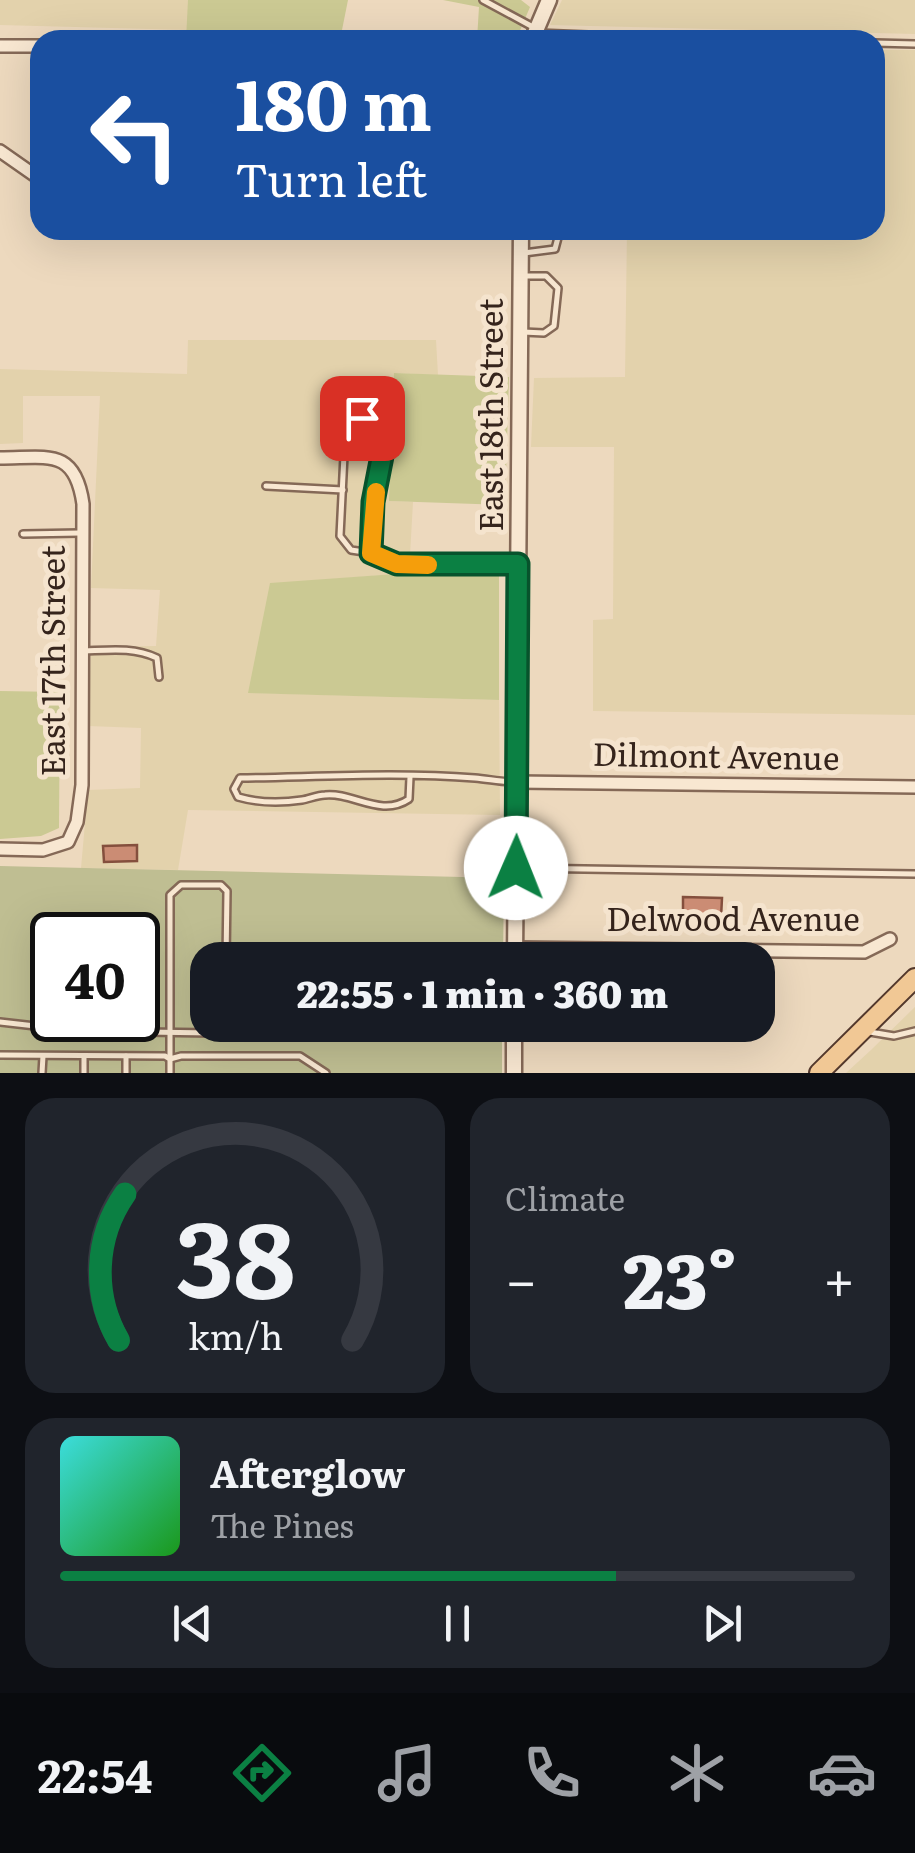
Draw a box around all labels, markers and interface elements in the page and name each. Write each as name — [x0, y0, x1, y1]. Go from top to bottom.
text: 180 m — [235, 49, 432, 153]
icon: left — [70, 70, 200, 200]
text: Turn left — [235, 144, 427, 211]
street label: East 18th Street — [465, 298, 513, 532]
pin — [320, 376, 405, 461]
icon: arrive — [335, 391, 390, 446]
street label: East 17th Street — [27, 545, 75, 777]
street label: Dilmont Avenue — [592, 728, 840, 780]
position arrow — [464, 816, 568, 920]
street label: Delwood Avenue — [606, 893, 860, 941]
speed limit sign: 40 — [30, 912, 160, 1042]
text: 22:55 · 1 min · 360 m — [297, 963, 668, 1020]
text: Climate — [505, 1173, 625, 1221]
text: 38 — [175, 1175, 295, 1330]
text: 23° — [623, 1221, 737, 1332]
text: − — [505, 1236, 537, 1318]
text: + — [823, 1236, 855, 1318]
text: km/h — [187, 1308, 283, 1361]
text: Afterglow — [210, 1443, 405, 1500]
text: The Pines — [210, 1500, 354, 1548]
icon: previous — [165, 1596, 220, 1651]
icon: pause — [430, 1596, 485, 1651]
icon: next — [695, 1596, 750, 1651]
icon: directions — [227, 1738, 297, 1808]
icon: music — [372, 1738, 442, 1808]
icon: phone — [517, 1738, 587, 1808]
icon: climate — [662, 1738, 732, 1808]
icon: car — [807, 1738, 877, 1808]
text: 22:54 — [38, 1740, 152, 1807]

